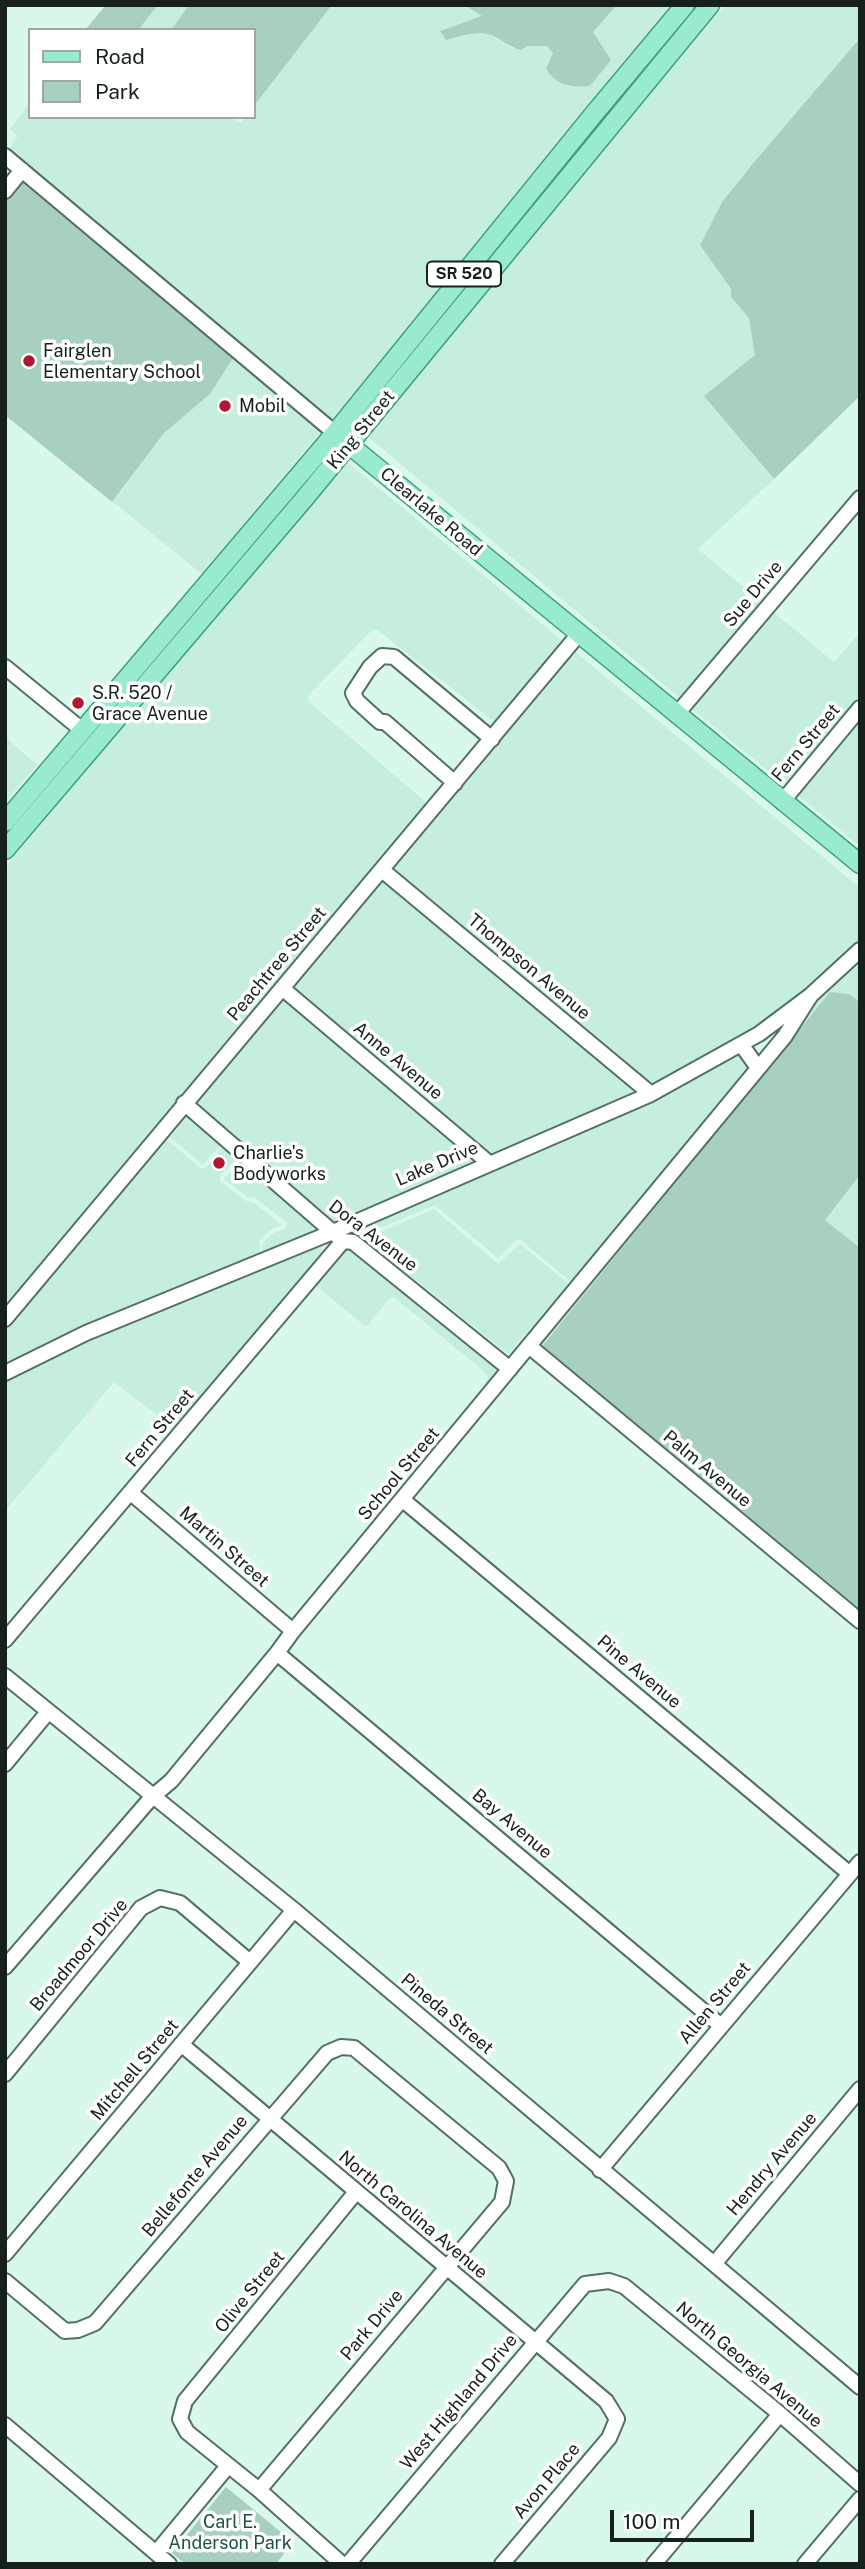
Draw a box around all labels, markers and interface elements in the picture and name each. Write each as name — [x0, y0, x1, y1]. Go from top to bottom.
legend — [28, 28, 256, 119]
text: Road — [95, 44, 145, 69]
text: Park — [95, 79, 140, 104]
road number: SR 520 — [427, 262, 501, 286]
place label: Fairglen Elementary School — [43, 340, 201, 382]
marker: Fairglen Elementary School — [21, 353, 37, 369]
street label: King Street — [323, 386, 399, 474]
place label: Mobil — [239, 395, 286, 417]
marker: Mobil — [217, 398, 233, 414]
street label: Clearlake Road — [376, 463, 486, 561]
street label: Sue Drive — [719, 556, 787, 632]
place label: S.R. 520 / Grace Avenue — [92, 682, 208, 724]
marker: S.R. 520 / Grace Avenue — [70, 695, 86, 711]
street label: Fern Street — [767, 700, 845, 786]
street label: Peachtree Street — [223, 903, 331, 1025]
street label: Thompson Avenue — [463, 909, 595, 1025]
street label: Anne Avenue — [349, 1017, 447, 1105]
street label: Lake Drive — [393, 1137, 481, 1191]
place label: Charlie's Bodyworks — [233, 1142, 326, 1184]
marker: Charlie's Bodyworks — [211, 1155, 227, 1171]
street label: Dora Avenue — [324, 1196, 422, 1276]
street label: Fern Street — [121, 1385, 199, 1471]
street label: School Street — [354, 1423, 444, 1525]
street label: Palm Avenue — [659, 1426, 755, 1512]
street label: Martin Street — [175, 1502, 273, 1592]
street label: Pine Avenue — [593, 1631, 685, 1713]
street label: Bay Avenue — [468, 1784, 556, 1864]
street label: Broadmoor Drive — [26, 1894, 132, 2016]
street label: Allen Street — [674, 1958, 756, 2048]
street label: Pineda Street — [396, 1969, 498, 2059]
street label: Mitchell Street — [87, 2015, 183, 2125]
street label: Hendry Avenue — [723, 2108, 821, 2220]
street label: Bellefonte Avenue — [138, 2111, 252, 2241]
street label: North Carolina Avenue — [334, 2146, 492, 2284]
street label: Olive Street — [210, 2247, 290, 2337]
street label: Park Drive — [336, 2285, 408, 2365]
street label: North Georgia Avenue — [671, 2298, 827, 2432]
street label: West Highland Drive — [396, 2330, 522, 2474]
street label: Avon Place — [509, 2439, 585, 2523]
scale bar — [613, 2496, 756, 2540]
text: 100 m — [623, 2509, 680, 2534]
park label: Carl E. Anderson Park — [168, 2511, 292, 2554]

